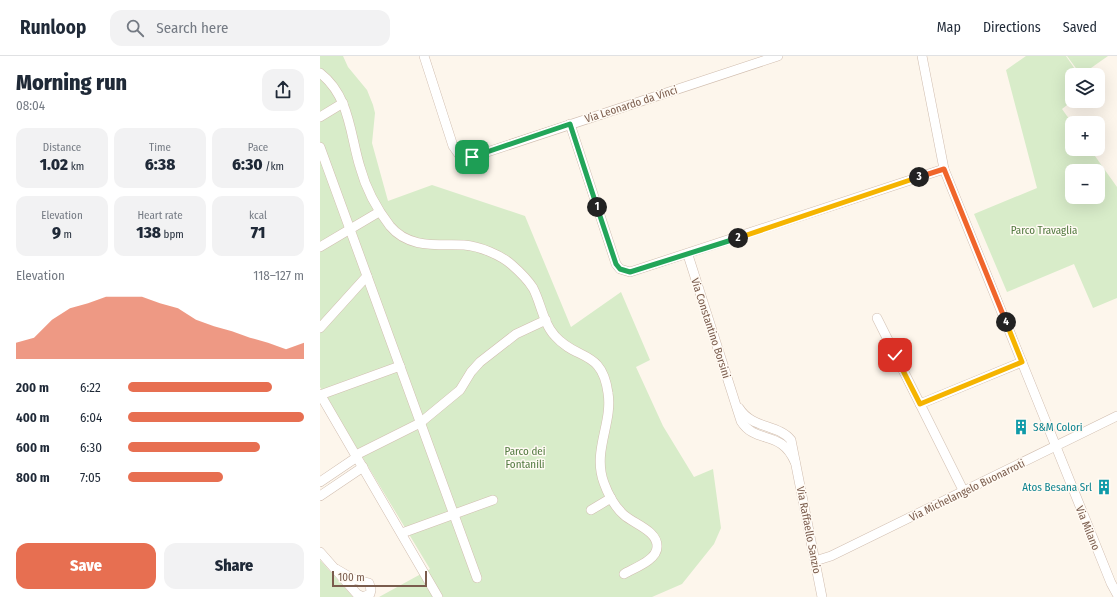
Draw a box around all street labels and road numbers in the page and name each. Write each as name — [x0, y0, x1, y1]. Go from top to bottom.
street label: Via Leonardo da Vinci — [583, 83, 679, 126]
street label: Via Constantino Borsini — [688, 276, 733, 380]
street label: Via Michelangelo Buonarroti — [907, 457, 1027, 524]
street label: Via Raffaello Sanzio — [794, 485, 823, 575]
street label: Via Milano — [1073, 504, 1102, 552]

